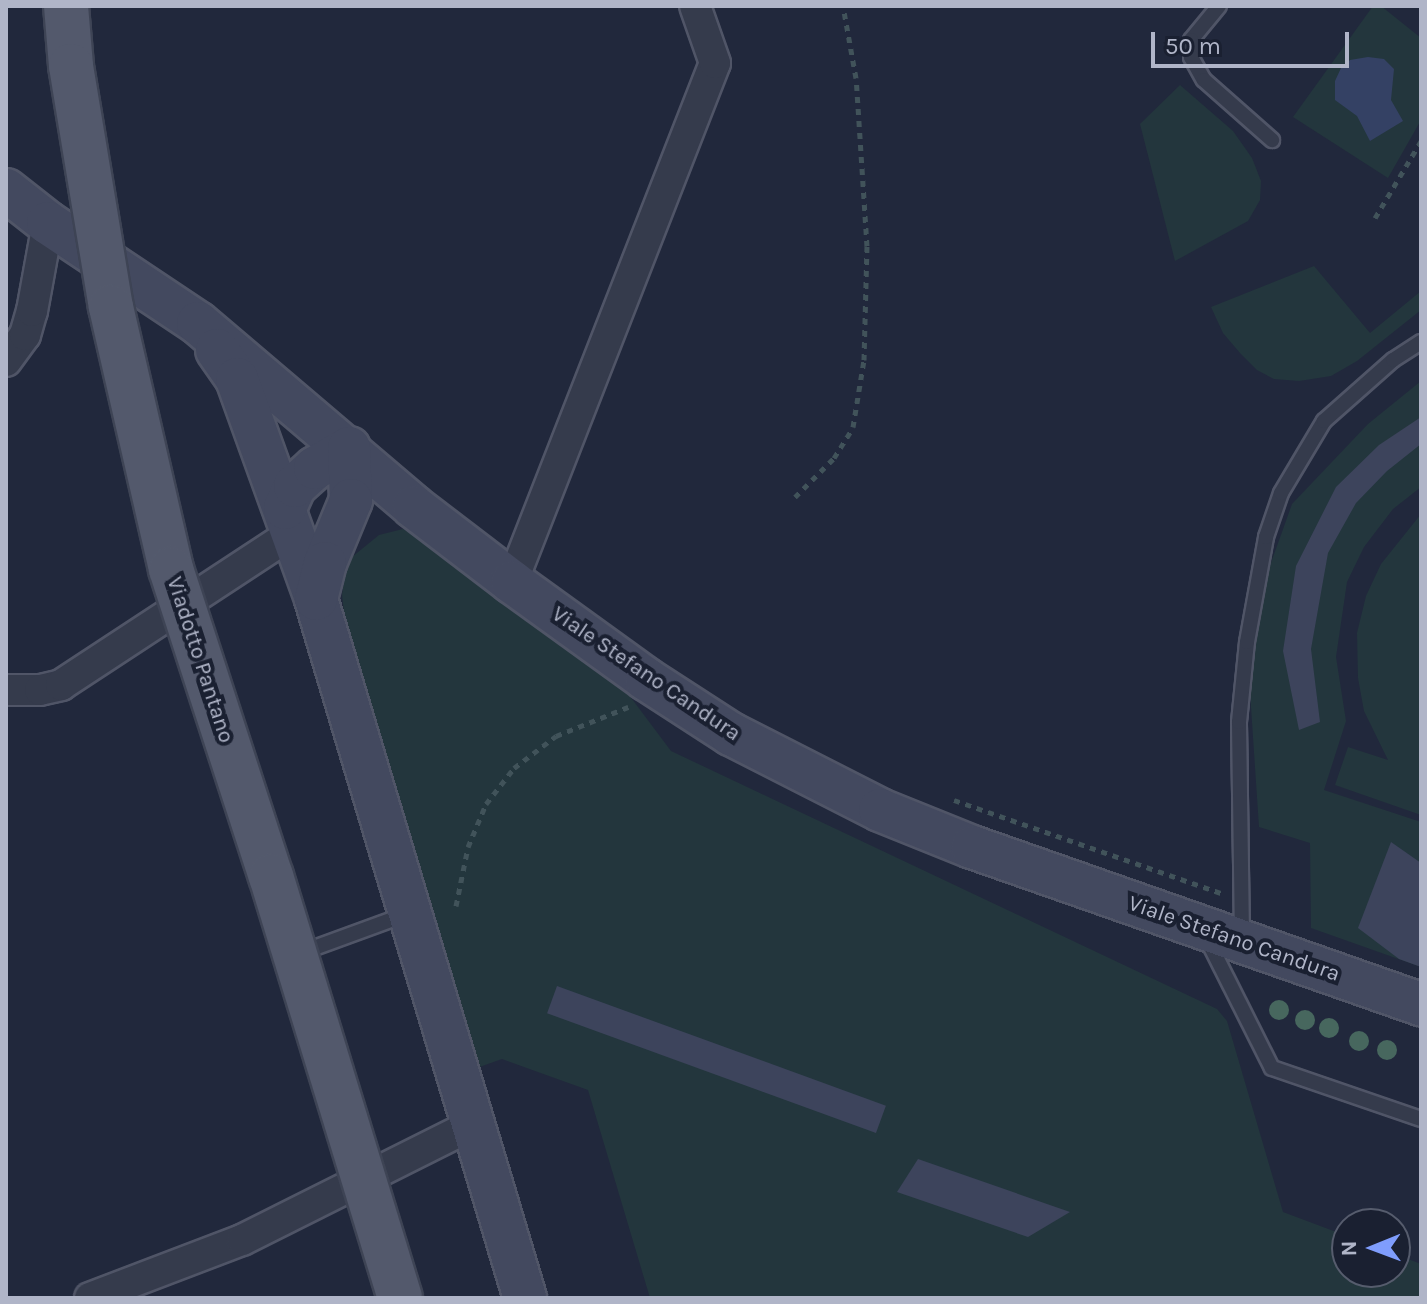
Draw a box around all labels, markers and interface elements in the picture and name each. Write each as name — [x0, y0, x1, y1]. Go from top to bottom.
scale bar — [1155, 16, 1353, 66]
text: 50 m — [1165, 32, 1221, 60]
street label: Viadotto Pantano — [161, 574, 239, 746]
street label: Viale Stefano Candura — [547, 601, 745, 747]
street label: Viale Stefano Candura — [1125, 890, 1343, 988]
north arrow — [1331, 1208, 1411, 1288]
text: N — [1336, 1240, 1362, 1257]

